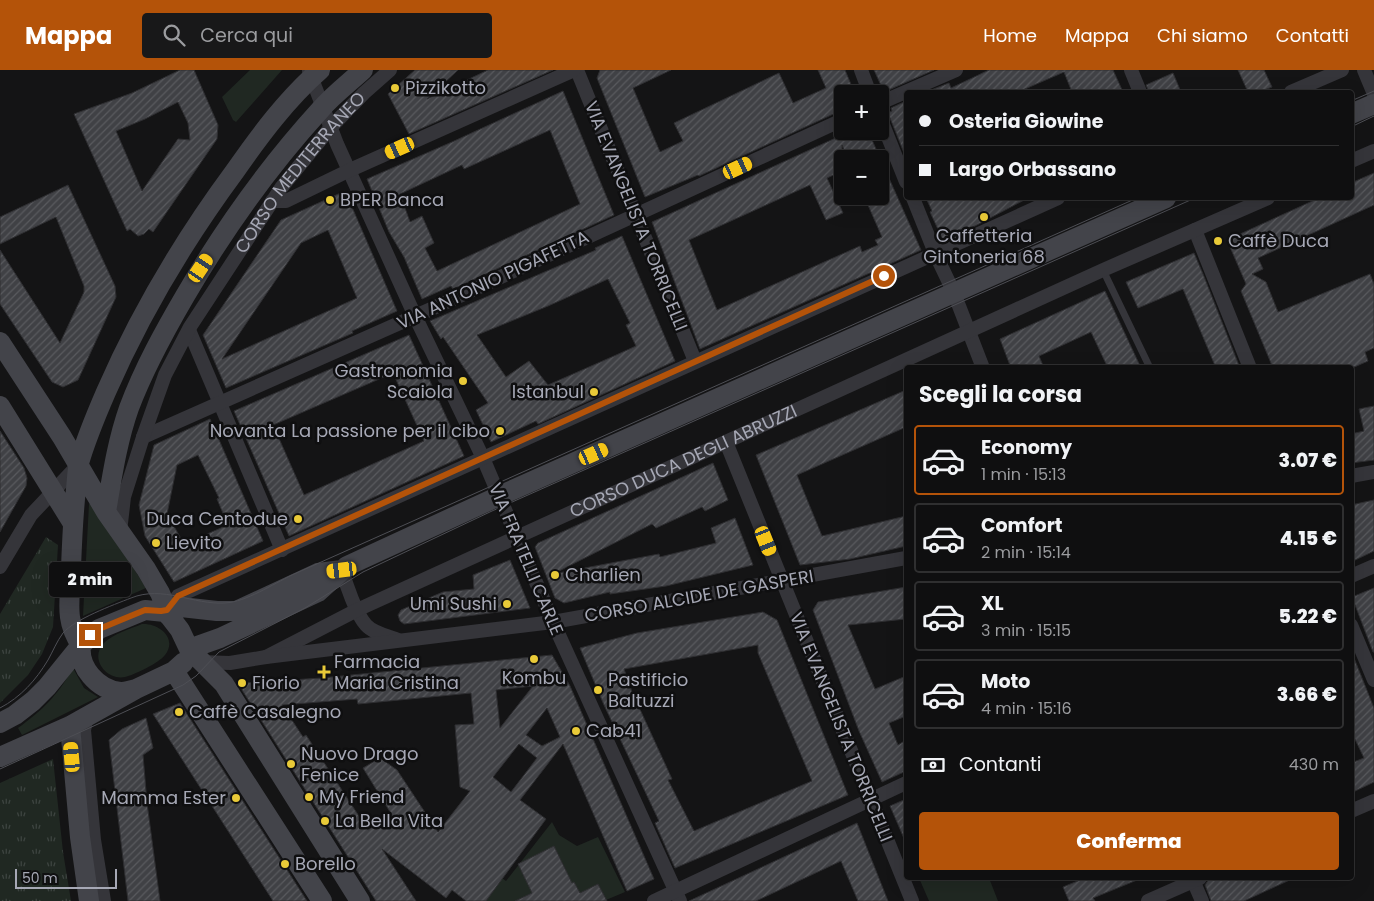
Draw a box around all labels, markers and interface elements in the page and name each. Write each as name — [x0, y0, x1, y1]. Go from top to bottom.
search box — [142, 13, 492, 58]
text: Mappa — [25, 19, 112, 52]
icon: search — [160, 21, 188, 49]
text: Cerca qui — [200, 22, 293, 49]
text: Home — [983, 23, 1037, 48]
text: Mappa — [1065, 23, 1129, 48]
text: Chi siamo — [1157, 23, 1248, 48]
text: Contatti — [1276, 23, 1349, 48]
place label: Pizzikotto — [405, 75, 486, 100]
marker: Pizzikotto — [389, 82, 401, 94]
map controls — [834, 85, 889, 205]
button: + — [834, 85, 889, 140]
street label: CORSO MEDITERRANEO — [229, 86, 371, 258]
street label: VIA EVANGELISTA TORRICELLI — [579, 97, 694, 334]
text: Osteria Giowine — [949, 108, 1103, 135]
car — [383, 135, 416, 161]
button: − — [834, 150, 889, 205]
car — [721, 155, 754, 181]
text: Largo Orbassano — [949, 156, 1116, 183]
place label: BPER Banca — [340, 187, 444, 212]
marker: BPER Banca — [324, 194, 336, 206]
marker: Caffetteria Gintoneria 68 — [978, 211, 990, 223]
place label: Caffetteria Gintoneria 68 — [923, 223, 1045, 269]
street label: VIA ANTONIO PIGAFETTA — [393, 224, 593, 335]
place label: Caffè Duca — [1228, 228, 1329, 253]
marker: Caffè Duca — [1212, 235, 1224, 247]
car — [186, 251, 215, 285]
route start — [873, 265, 895, 287]
place label: Gastronomia Scaiola — [334, 358, 453, 404]
marker: Gastronomia Scaiola — [457, 375, 469, 387]
place label: Istanbul — [512, 379, 584, 404]
text: Scegli la corsa — [919, 379, 1082, 410]
marker: Istanbul — [588, 386, 600, 398]
street label: CORSO DUCA DEGLI ABRUZZI — [565, 398, 801, 524]
place label: Novanta La passione per il cibo — [210, 418, 490, 443]
marker: Novanta La passione per il cibo — [494, 425, 506, 437]
text: Economy — [981, 434, 1072, 461]
icon: car — [921, 438, 966, 483]
car — [577, 441, 610, 467]
text: 3.07 € — [1279, 447, 1337, 474]
text: 1 min · 15:13 — [981, 463, 1066, 486]
street label: VIA FRATELLI CARLE — [483, 479, 570, 639]
place label: Duca Centodue — [146, 506, 288, 531]
text: Comfort — [981, 512, 1063, 539]
marker: Duca Centodue — [292, 513, 304, 525]
icon: car — [921, 516, 966, 561]
car — [753, 524, 778, 558]
text: 4.15 € — [1280, 525, 1337, 552]
place label: Lievito — [166, 530, 222, 555]
marker: Lievito — [150, 537, 162, 549]
text: 2 min · 15:14 — [981, 541, 1071, 564]
car — [326, 561, 357, 579]
callout: 2 min — [49, 562, 131, 598]
place label: Charlien — [565, 562, 641, 587]
street label: CORSO ALCIDE DE GASPERI — [582, 563, 815, 628]
text: 2 min — [67, 568, 113, 591]
marker: Charlien — [549, 569, 561, 581]
text: XL — [981, 590, 1004, 617]
place label: Umi Sushi — [410, 591, 497, 616]
icon: car — [921, 594, 966, 639]
marker: Umi Sushi — [501, 598, 513, 610]
text: 5.22 € — [1279, 603, 1337, 630]
street label: VIA EVANGELISTA TORRICELLI — [784, 608, 899, 845]
text: 3 min · 15:15 — [981, 619, 1071, 642]
route end — [79, 624, 101, 646]
place label: Farmacia Maria Cristina — [334, 649, 459, 695]
marker: Kombu — [528, 653, 540, 665]
place label: Kombu — [502, 665, 566, 690]
marker: Farmacia Maria Cristina — [318, 666, 330, 678]
place label: Pastificio Baltuzzi — [608, 667, 688, 713]
text: Moto — [981, 668, 1030, 695]
place label: Fiorio — [252, 670, 300, 695]
icon: car — [921, 672, 966, 717]
marker: Fiorio — [236, 677, 248, 689]
text: 3.66 € — [1277, 681, 1337, 708]
marker: Pastificio Baltuzzi — [592, 684, 604, 696]
text: 4 min · 15:16 — [981, 697, 1072, 720]
place label: Caffè Casalegno — [189, 699, 341, 724]
marker: Caffè Casalegno — [173, 706, 185, 718]
place label: Cab41 — [586, 718, 641, 743]
marker: Cab41 — [570, 725, 582, 737]
car — [63, 741, 80, 773]
place label: Nuovo Drago Fenice — [301, 741, 418, 787]
icon: cash — [919, 751, 947, 779]
text: Contanti — [959, 751, 1042, 778]
text: 430 m — [1289, 753, 1339, 776]
marker: Nuovo Drago Fenice — [285, 758, 297, 770]
place label: My Friend — [319, 784, 405, 809]
place label: Mamma Ester — [101, 785, 226, 810]
marker: My Friend — [303, 791, 315, 803]
marker: Mamma Ester — [230, 792, 242, 804]
place label: La Bella Vita — [335, 808, 443, 833]
button: Conferma — [919, 812, 1339, 870]
marker: La Bella Vita — [319, 815, 331, 827]
place label: Borello — [295, 851, 356, 876]
marker: Borello — [279, 858, 291, 870]
scale bar — [15, 866, 118, 889]
text: 50 m — [22, 868, 58, 888]

